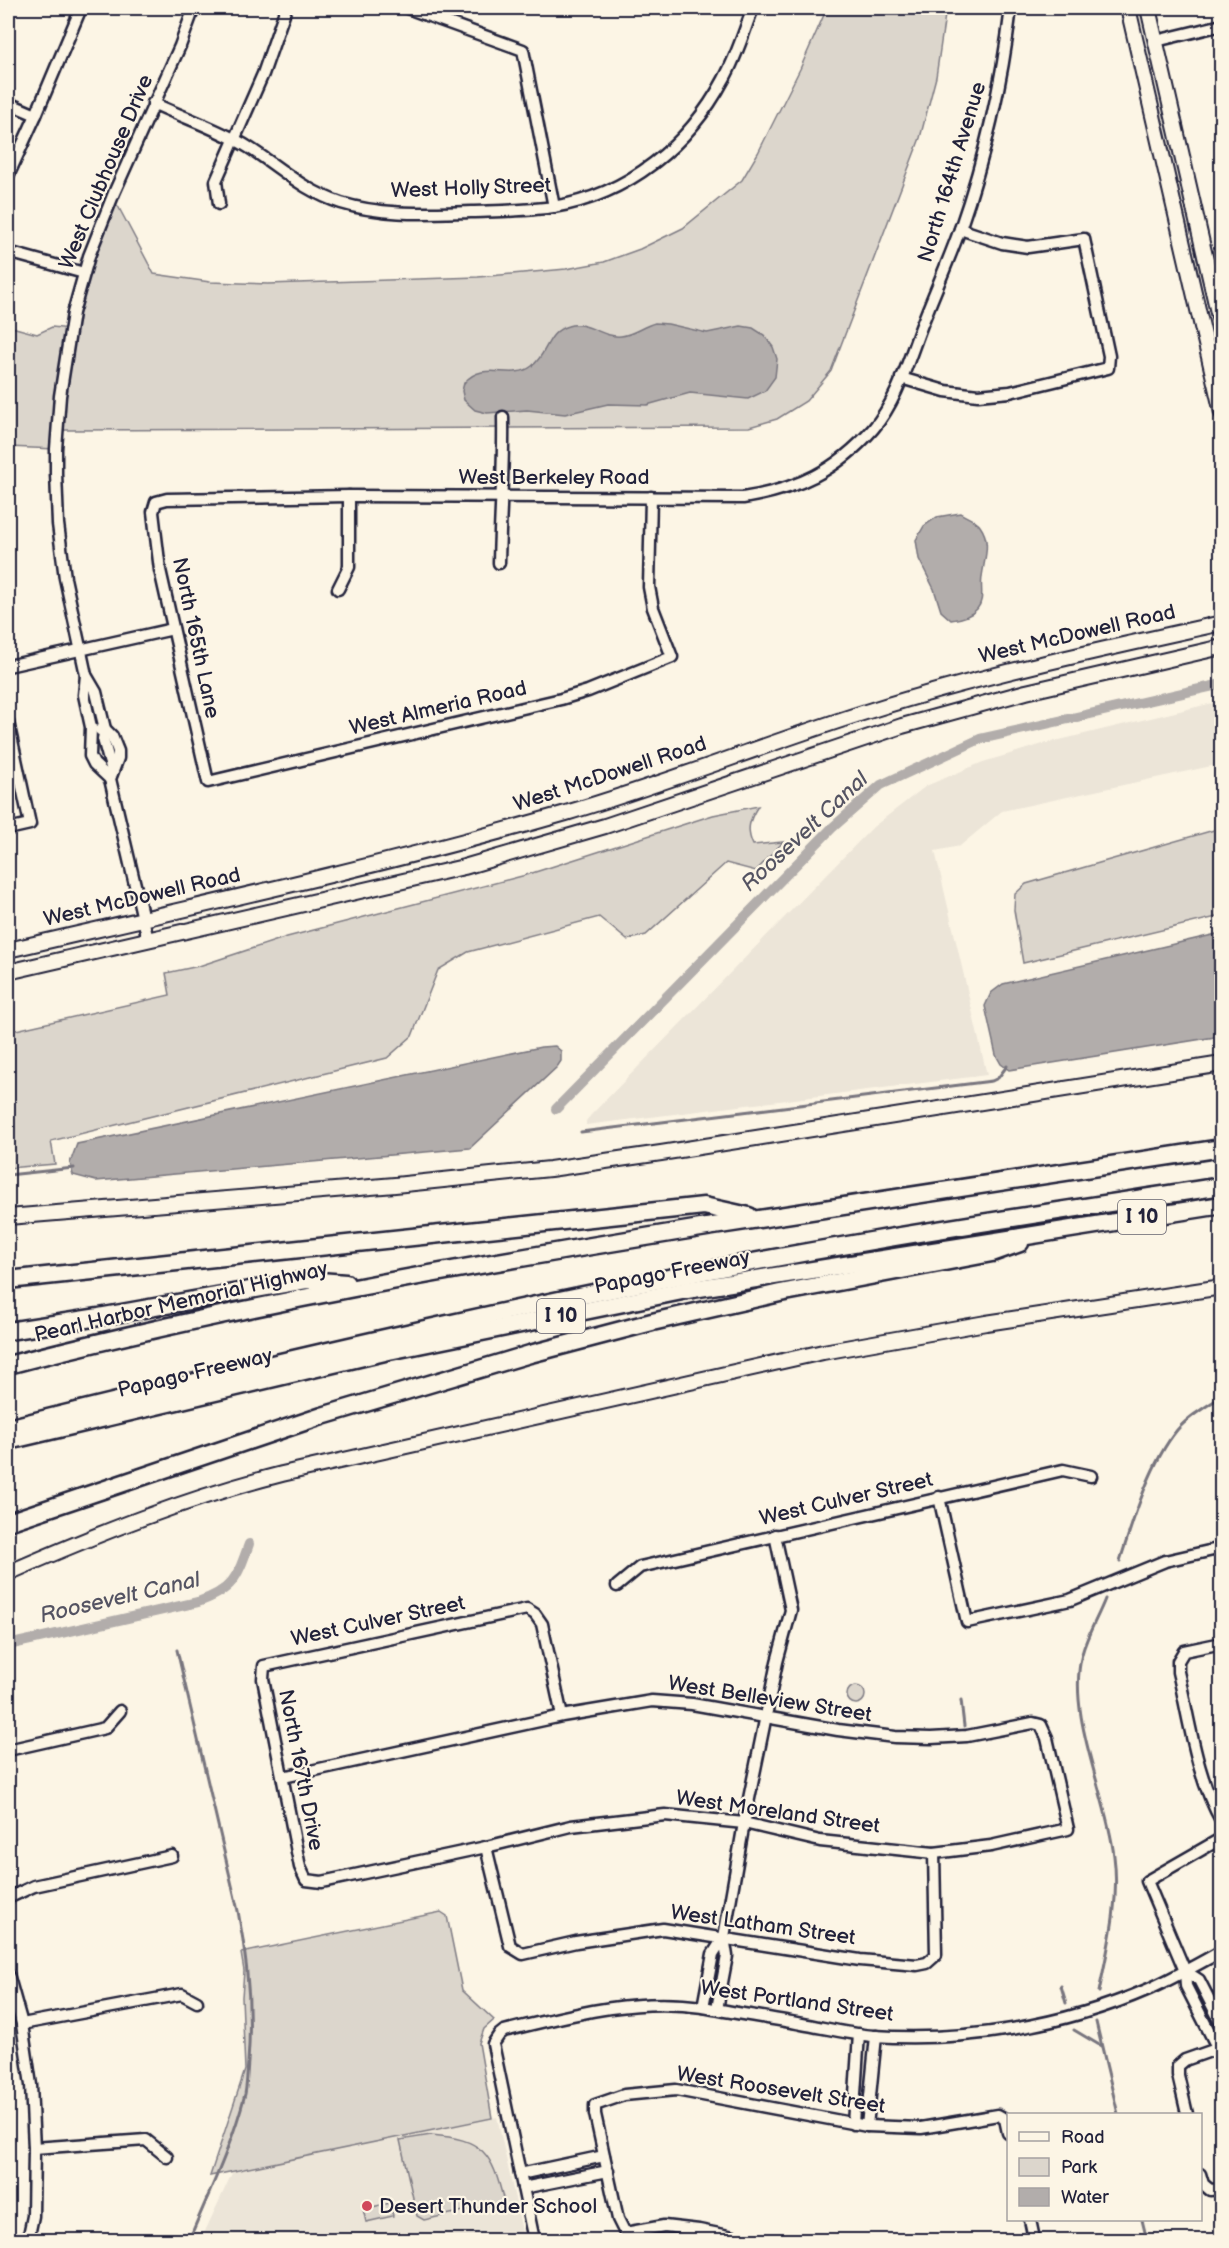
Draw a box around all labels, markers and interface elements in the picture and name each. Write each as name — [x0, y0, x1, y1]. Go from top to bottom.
street label: West Clubhouse Drive — [54, 71, 158, 273]
street label: North 164th Avenue — [913, 79, 991, 265]
street label: West Holly Street — [390, 173, 552, 203]
street label: West Berkeley Road — [458, 465, 650, 490]
street label: North 165th Lane — [167, 555, 225, 721]
street label: West McDowell Road — [976, 599, 1178, 669]
street label: West Almeria Road — [347, 675, 529, 741]
street label: West McDowell Road — [510, 731, 710, 817]
water label: Roosevelt Canal — [736, 766, 875, 898]
street label: West McDowell Road — [41, 862, 243, 932]
road number: I 10 — [1118, 1200, 1166, 1234]
street label: Papago Freeway — [592, 1245, 752, 1299]
street label: Pearl Harbor Memorial Highway — [32, 1256, 331, 1348]
road number: I 10 — [537, 1299, 585, 1333]
street label: Papago Freeway — [115, 1343, 275, 1403]
street label: West Culver Street — [757, 1467, 936, 1531]
water label: Roosevelt Canal — [37, 1566, 204, 1630]
street label: West Culver Street — [289, 1590, 468, 1652]
street label: West Belleview Street — [666, 1671, 874, 1728]
street label: North 167th Drive — [273, 1687, 329, 1853]
street label: West Moreland Street — [674, 1785, 882, 1839]
street label: West Latham Street — [669, 1900, 858, 1950]
street label: West Portland Street — [699, 1975, 896, 2027]
street label: West Roosevelt Street — [675, 2061, 888, 2119]
legend — [1007, 2113, 1202, 2221]
text: Road — [1061, 2127, 1105, 2148]
text: Park — [1061, 2157, 1097, 2178]
text: Water — [1061, 2187, 1109, 2208]
place label: Desert Thunder School — [379, 2194, 597, 2219]
marker: Desert Thunder School — [360, 2199, 374, 2213]

